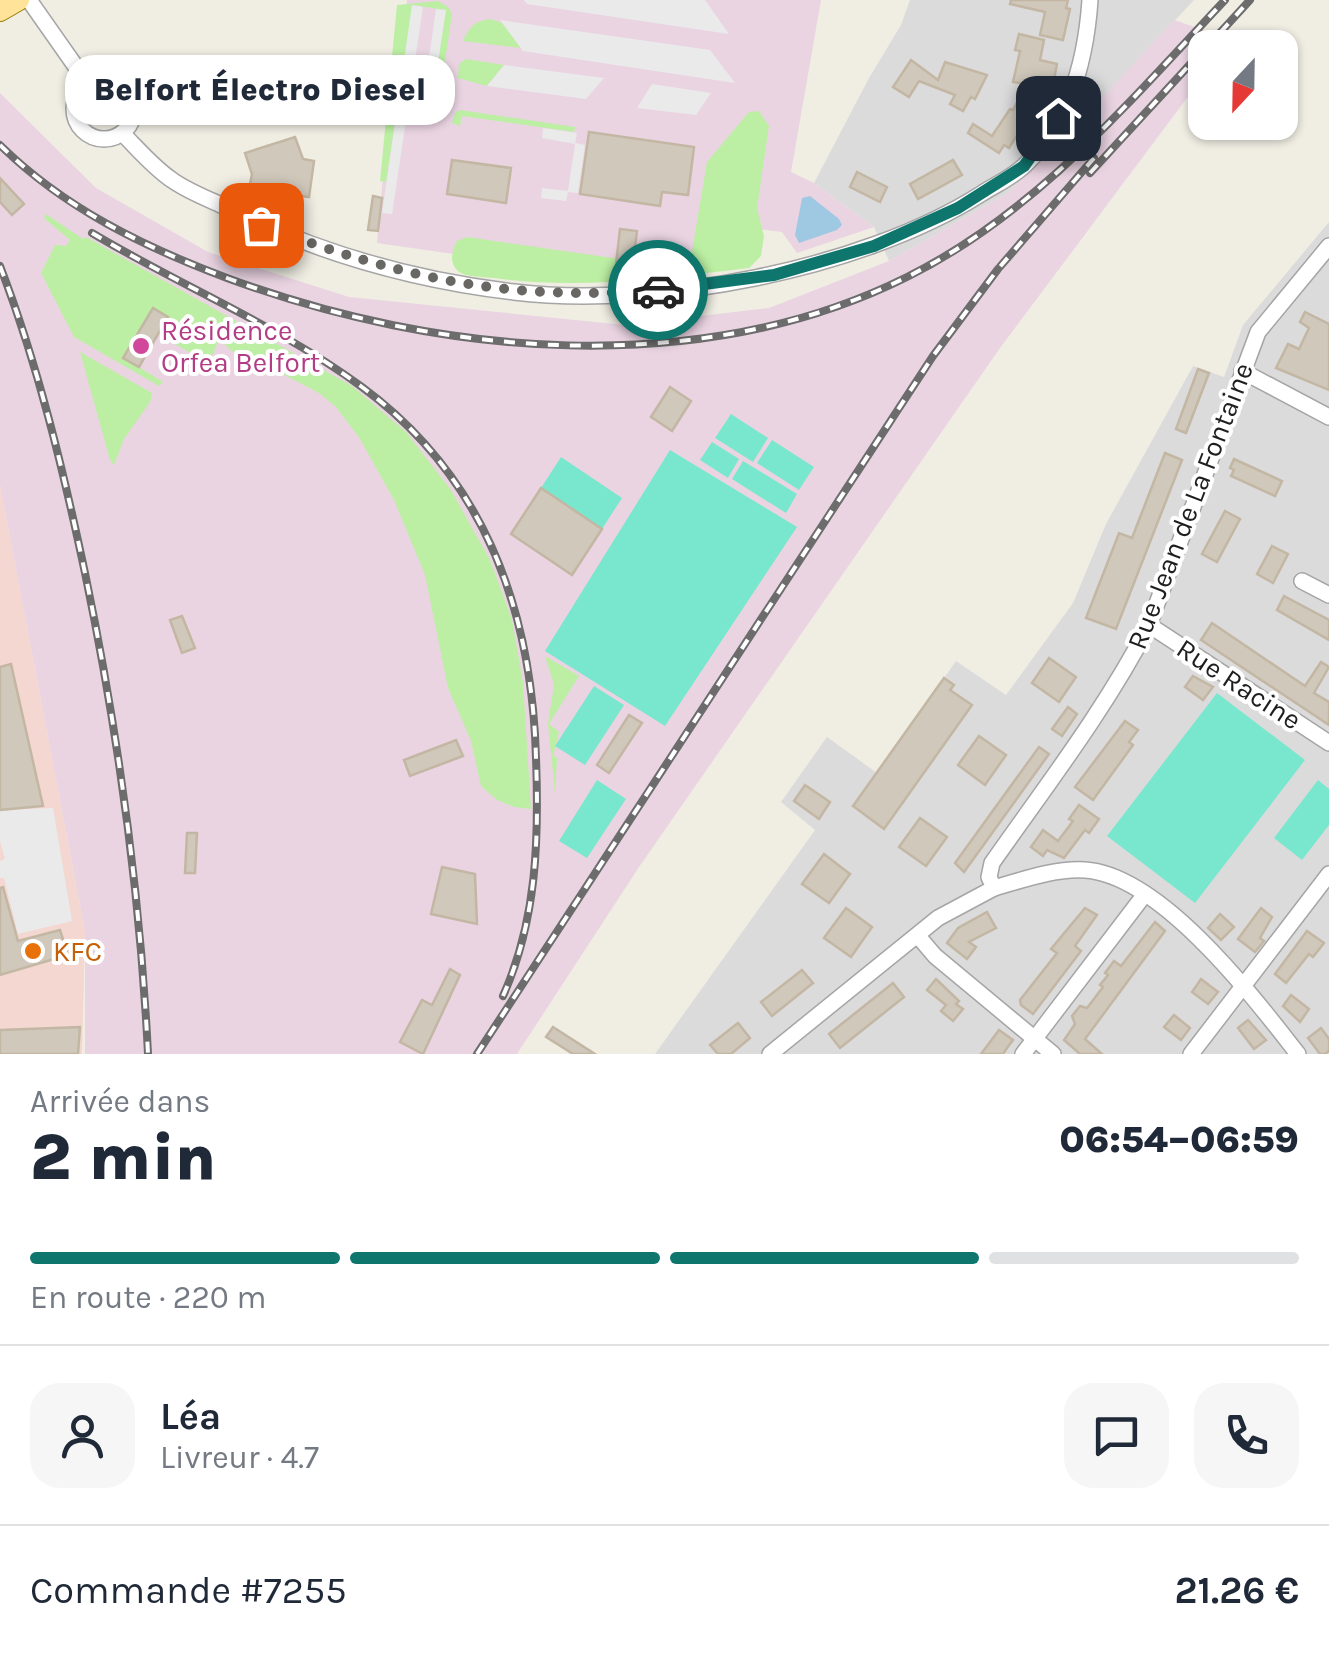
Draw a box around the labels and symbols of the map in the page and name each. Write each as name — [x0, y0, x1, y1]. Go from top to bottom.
north arrow — [1188, 30, 1298, 140]
callout: Belfort Électro Diesel — [66, 55, 456, 125]
pin — [1016, 76, 1101, 161]
pin — [219, 183, 304, 268]
courier — [608, 240, 708, 340]
place label: Résidence Orfea Belfort — [161, 314, 320, 379]
marker: Résidence Orfea Belfort — [130, 335, 152, 357]
street label: Rue Jean de La Fontaine — [1120, 358, 1260, 654]
street label: Rue Racine — [1171, 632, 1307, 736]
place label: KFC — [53, 935, 102, 968]
marker: KFC — [22, 940, 44, 962]

